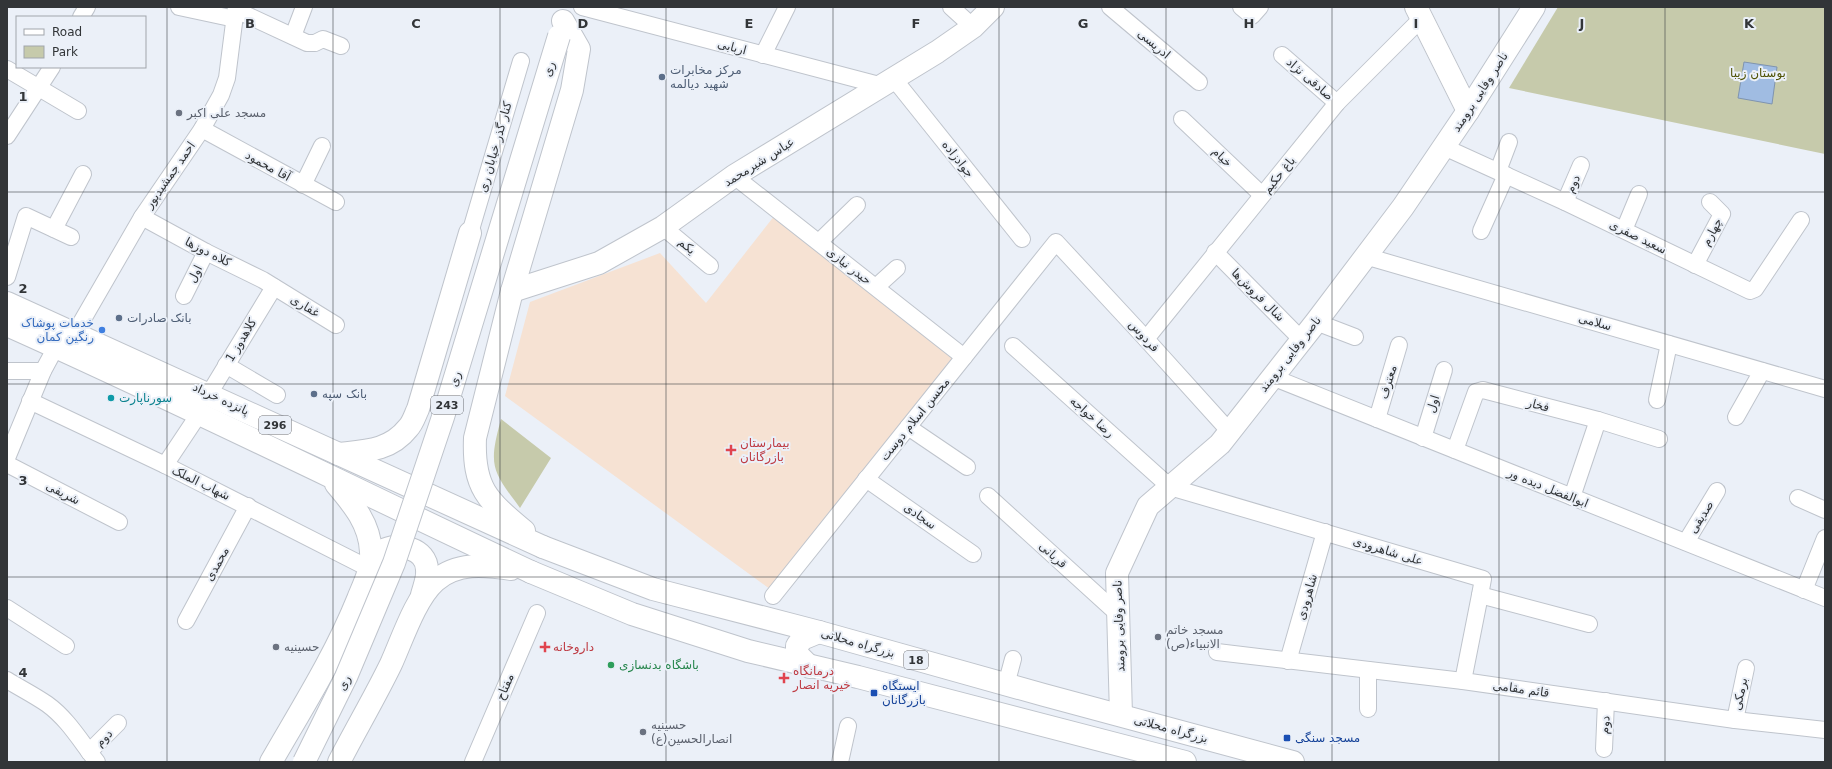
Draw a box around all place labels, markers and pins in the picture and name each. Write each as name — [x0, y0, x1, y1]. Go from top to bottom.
place label: مرکز مخابرات شهید دیالمه — [670, 63, 742, 91]
marker: مرکز مخابرات شهید دیالمه — [657, 72, 667, 82]
place label: مسجد علی اکبر — [186, 106, 266, 121]
marker: مسجد علی اکبر — [174, 108, 184, 118]
place label: بانک صادرات — [127, 311, 192, 326]
marker: بانک صادرات — [114, 313, 124, 323]
place label: خدمات پوشاک رنگین کمان — [21, 316, 94, 345]
marker: خدمات پوشاک رنگین کمان — [97, 325, 107, 335]
place label: بانک سپه — [322, 387, 367, 401]
marker: بانک سپه — [309, 389, 319, 399]
place label: سورناپارت — [119, 391, 172, 406]
marker: سورناپارت — [106, 393, 116, 403]
place label: بیمارستان بازرگانان — [740, 436, 790, 465]
marker: بیمارستان بازرگانان — [725, 444, 737, 456]
place label: مسجد خاتم الانبیاء(ص) — [1166, 623, 1223, 652]
marker: مسجد خاتم الانبیاء(ص) — [1153, 632, 1163, 642]
place label: حسینیه — [284, 640, 319, 654]
place label: داروخانه — [553, 640, 594, 655]
marker: حسینیه — [271, 642, 281, 652]
marker: داروخانه — [540, 642, 550, 652]
place label: باشگاه بدنسازی — [619, 658, 699, 673]
marker: باشگاه بدنسازی — [606, 660, 616, 670]
place label: درمانگاه خیریه انصار — [792, 664, 851, 693]
marker: درمانگاه خیریه انصار — [778, 672, 790, 684]
place label: ایستگاه بازرگانان — [882, 679, 926, 708]
marker: ایستگاه بازرگانان — [869, 688, 879, 698]
place label: حسینیه انصارالحسین(ع) — [651, 718, 732, 747]
marker: حسینیه انصارالحسین(ع) — [638, 727, 648, 737]
place label: مسجد سنگی — [1295, 731, 1360, 745]
marker: مسجد سنگی — [1282, 733, 1292, 743]

